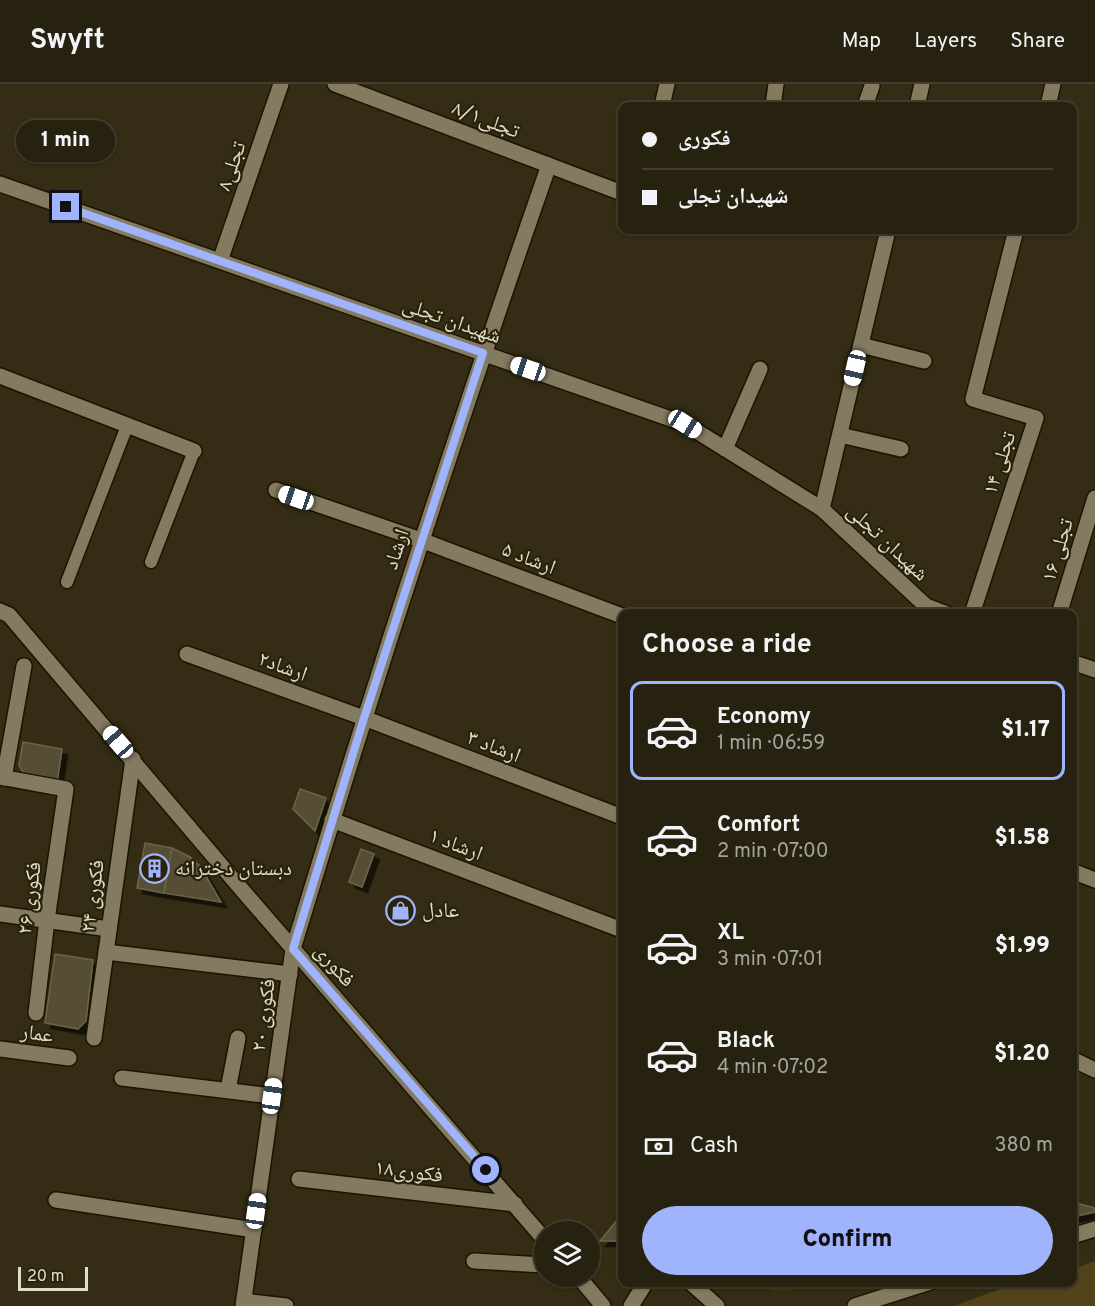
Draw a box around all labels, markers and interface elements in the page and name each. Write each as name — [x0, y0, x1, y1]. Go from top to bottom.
text: Swyft — [30, 23, 105, 59]
text: Map — [842, 28, 881, 55]
text: Layers — [914, 28, 977, 55]
text: Share — [1010, 28, 1065, 55]
street label: تجلی۸/۱ — [448, 95, 523, 146]
callout: 1 min — [16, 120, 116, 162]
text: فکوری — [678, 126, 731, 153]
text: 1 min — [41, 128, 90, 154]
street label: تجلی۸ — [211, 138, 253, 195]
text: شهیدان تجلی — [678, 184, 788, 211]
route end — [52, 193, 79, 220]
street label: شهیدان تجلی — [399, 292, 504, 351]
car — [842, 348, 868, 388]
car — [508, 355, 548, 383]
car — [665, 407, 705, 441]
street label: تجلی ۱۴ — [978, 429, 1023, 498]
car — [276, 484, 316, 512]
street label: شهیدان تجلی — [840, 498, 934, 588]
street label: ۱۶ تجلی — [1036, 516, 1081, 585]
street label: ارشاد — [378, 526, 417, 573]
street label: ۵ ارشاد — [498, 537, 559, 582]
text: Choose a ride — [642, 628, 812, 662]
street label: ۲ارشاد — [254, 646, 311, 689]
icon: car — [645, 704, 699, 758]
text: Economy — [717, 704, 811, 731]
text: $1.17 — [1001, 717, 1050, 744]
car — [99, 723, 137, 761]
street label: ۳ ارشاد — [463, 725, 524, 770]
text: 1 min · 06:59 — [717, 731, 825, 757]
icon: car — [645, 812, 699, 866]
text: Comfort — [717, 812, 800, 839]
street label: ۱ ارشاد — [425, 823, 486, 868]
text: $1.58 — [995, 825, 1050, 852]
text: 2 min · 07:00 — [717, 839, 829, 865]
building icon: دبستان دخترانه — [138, 852, 170, 884]
place label: دبستان دخترانه — [175, 856, 292, 883]
street label: فکوری ۲۴ — [75, 858, 112, 934]
street label: فکوری ۲۶ — [12, 860, 49, 936]
shop icon: عادل — [385, 894, 417, 926]
place label: عادل — [422, 898, 460, 925]
icon: car — [645, 920, 699, 974]
text: XL — [717, 920, 744, 947]
text: $1.99 — [995, 933, 1050, 960]
street label: فکوری — [307, 938, 360, 993]
text: 3 min · 07:01 — [717, 947, 823, 973]
street label: فکوری ۲۰ — [246, 977, 283, 1053]
street label: عمار — [18, 1019, 55, 1050]
icon: car — [645, 1028, 699, 1082]
text: Black — [717, 1028, 775, 1055]
text: $1.20 — [994, 1041, 1050, 1068]
text: 4 min · 07:02 — [717, 1055, 828, 1081]
car — [261, 1077, 283, 1115]
icon: cash — [642, 1130, 675, 1163]
text: Cash — [690, 1133, 739, 1160]
text: 380 m — [994, 1133, 1053, 1159]
street label: فکوری۱۸ — [373, 1155, 444, 1190]
route start — [472, 1156, 499, 1183]
car — [245, 1192, 267, 1230]
button: Confirm — [642, 1206, 1053, 1275]
map controls — [534, 1221, 600, 1287]
button: layers — [534, 1221, 600, 1287]
scale bar — [18, 1264, 88, 1292]
text: 20 m — [27, 1267, 64, 1287]

